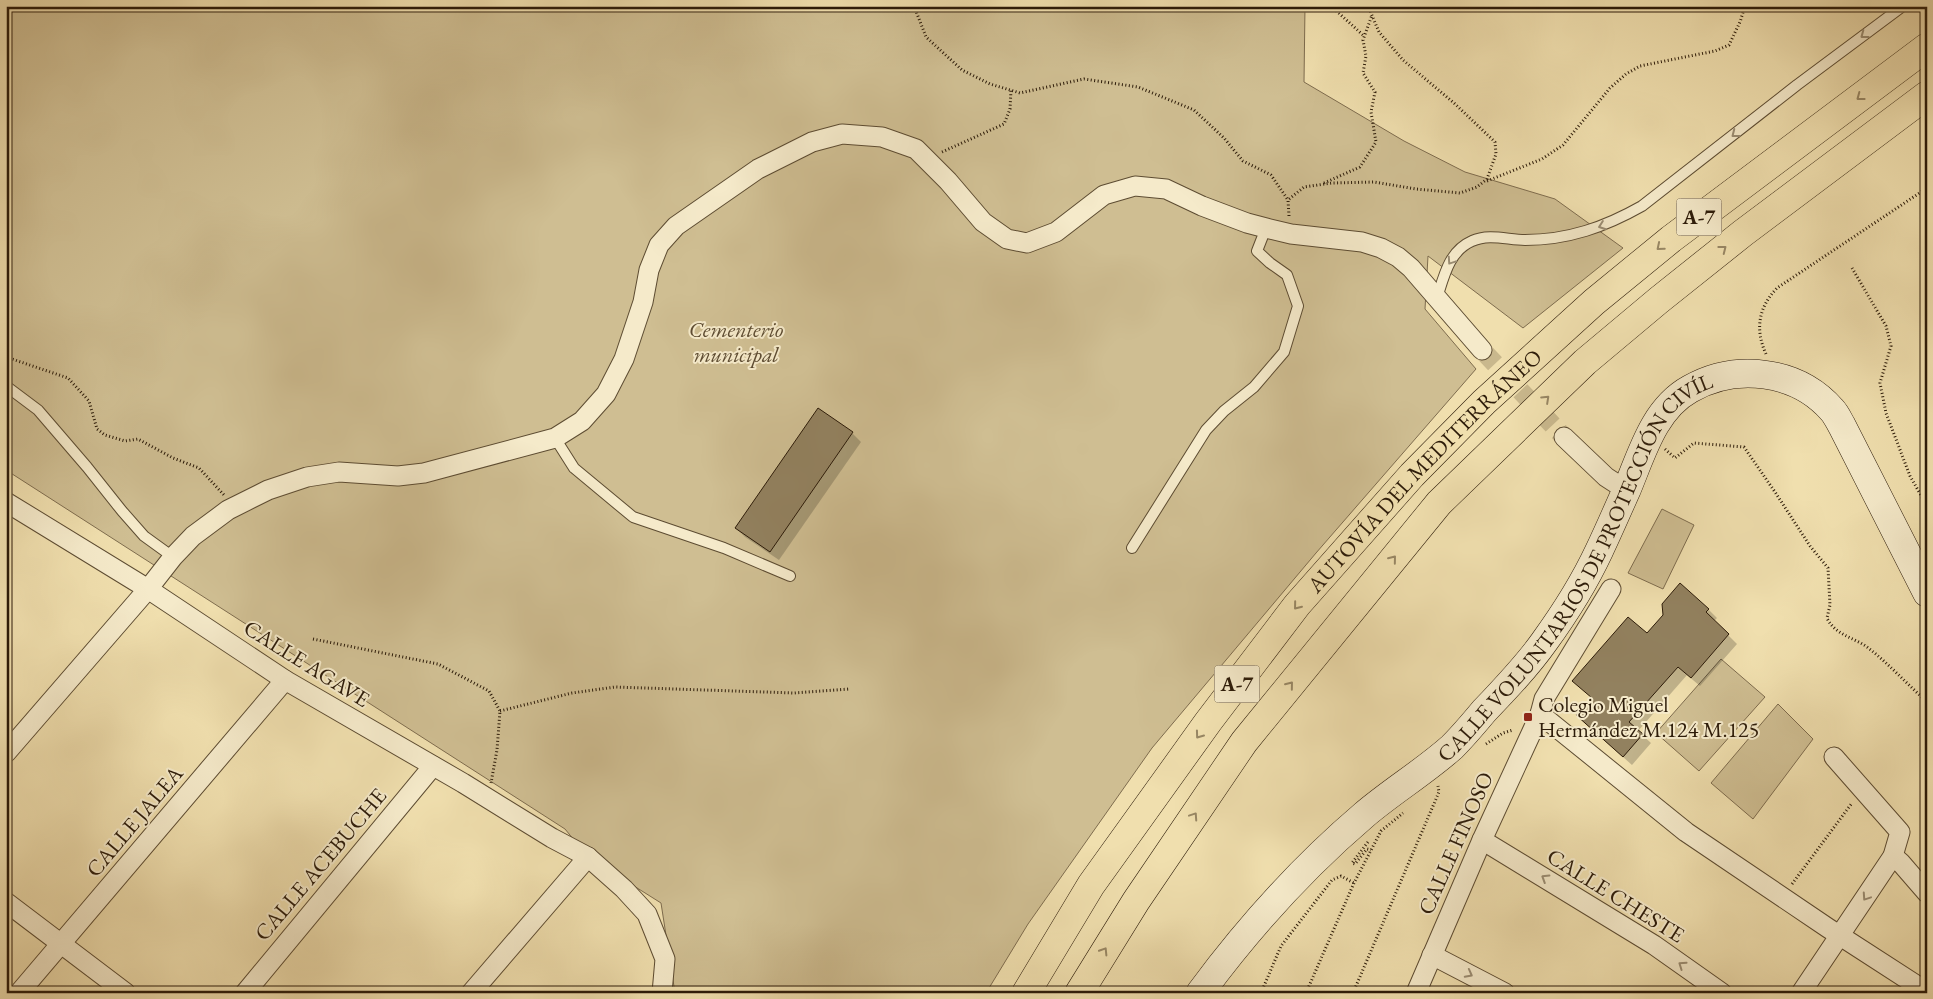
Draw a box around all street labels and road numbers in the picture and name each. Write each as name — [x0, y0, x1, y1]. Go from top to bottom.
road number: A-7 — [1676, 198, 1722, 236]
street label: AUTOVÍA DEL MEDITERRÁNEO — [1300, 343, 1548, 600]
street label: CALLE VOLUNTARIOS DE PROTECCIÓN CIVÍL — [1431, 366, 1717, 769]
street label: CALLE AGAVE — [238, 613, 375, 714]
road number: A-7 — [1214, 666, 1260, 702]
street label: CALLE JALEA — [79, 759, 190, 883]
street label: CALLE FINOSO — [1411, 767, 1500, 919]
street label: CALLE ACEBUCHE — [248, 782, 393, 947]
street label: CALLE CHESTE — [1542, 842, 1690, 949]

